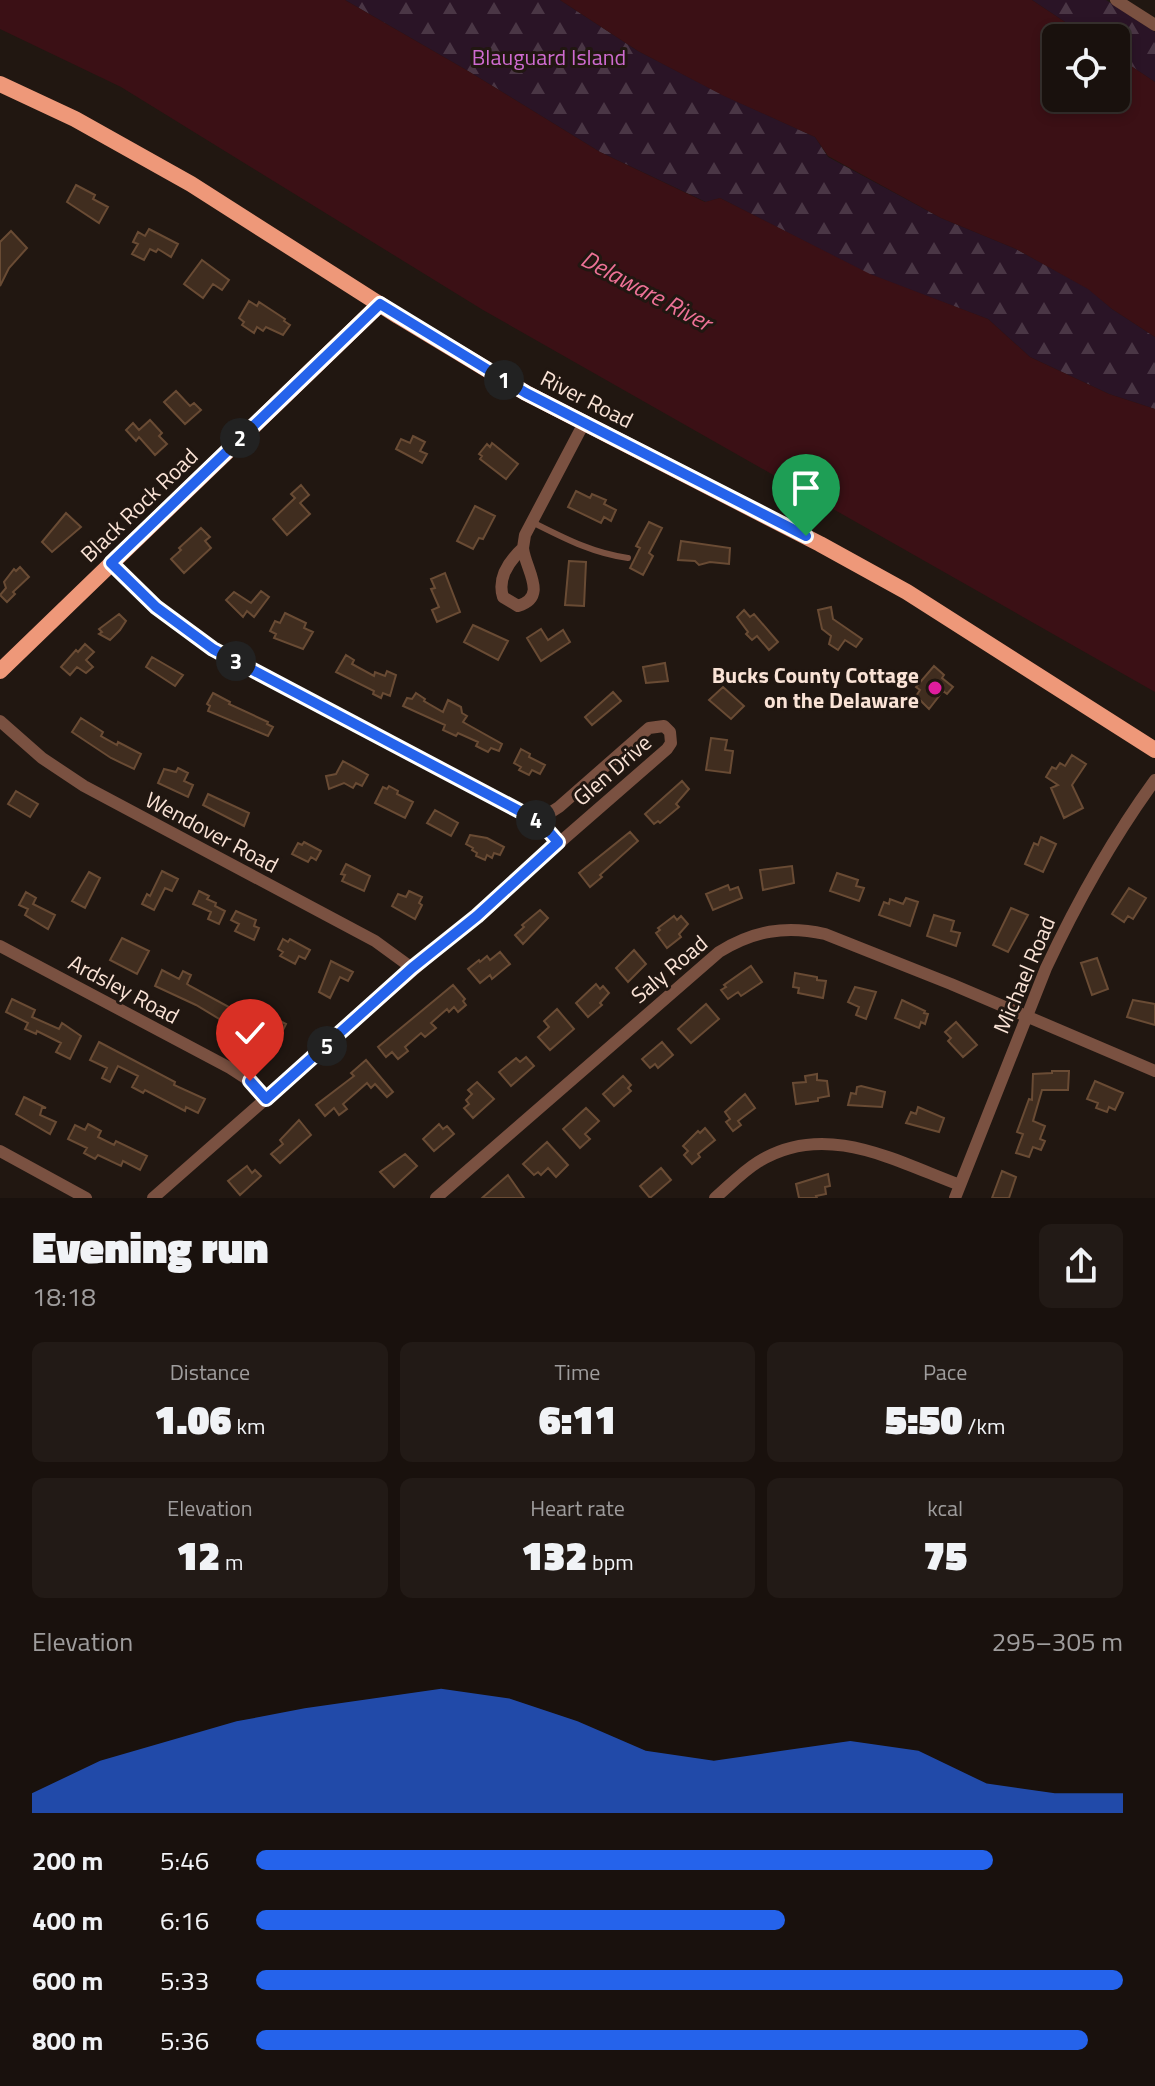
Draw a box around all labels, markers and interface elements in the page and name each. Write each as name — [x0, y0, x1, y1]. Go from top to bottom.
map controls — [1042, 24, 1130, 112]
button: locate — [1042, 24, 1130, 112]
park label: Blauguard Island — [472, 40, 626, 74]
water label: Delaware River — [575, 241, 721, 341]
pin: 1 — [484, 360, 524, 400]
street label: River Road — [535, 361, 639, 437]
text: 1 — [498, 363, 510, 397]
pin: 2 — [220, 418, 260, 458]
text: 2 — [234, 421, 246, 455]
street label: Black Rock Road — [72, 440, 206, 570]
pin — [772, 454, 840, 536]
icon: arrive — [784, 466, 828, 510]
pin: 3 — [216, 641, 256, 681]
text: 3 — [230, 644, 242, 678]
place label: Bucks County Cottage on the Delaware — [712, 658, 919, 717]
marker: Bucks County Cottage on the Delaware — [926, 679, 944, 697]
street label: Glen Drive — [565, 726, 659, 814]
street label: Wendover Road — [139, 783, 285, 881]
pin: 4 — [516, 800, 556, 840]
text: 4 — [530, 803, 542, 837]
street label: Michael Road — [984, 911, 1064, 1039]
street label: Saly Road — [623, 927, 715, 1011]
street label: Ardsley Road — [62, 945, 186, 1033]
pin — [216, 999, 284, 1081]
icon: check — [228, 1011, 272, 1055]
pin: 5 — [307, 1026, 347, 1066]
text: 5 — [321, 1029, 333, 1063]
text: Evening run — [32, 1213, 269, 1280]
button: share — [1039, 1224, 1123, 1308]
text: 18:18 — [32, 1277, 96, 1316]
text: Distance — [170, 1355, 250, 1389]
text: Time — [555, 1355, 600, 1389]
text: Pace — [923, 1355, 967, 1389]
text: 1.06 — [154, 1389, 232, 1450]
text: 6:11 — [539, 1389, 616, 1450]
text: 5:50 — [885, 1389, 963, 1450]
text: km — [232, 1409, 265, 1443]
text: /km — [963, 1409, 1005, 1443]
text: Elevation — [167, 1491, 253, 1525]
text: Heart rate — [530, 1491, 625, 1525]
text: kcal — [927, 1491, 963, 1525]
text: 12 — [176, 1525, 220, 1586]
text: 132 — [521, 1525, 587, 1586]
text: 75 — [923, 1525, 967, 1586]
text: m — [220, 1545, 243, 1579]
text: bpm — [587, 1545, 634, 1579]
text: Elevation — [32, 1622, 133, 1661]
text: 295–305 m — [992, 1622, 1123, 1661]
text: 200 m — [32, 1841, 103, 1880]
text: 5:46 — [160, 1841, 209, 1880]
text: 400 m — [32, 1901, 103, 1940]
text: 6:16 — [160, 1901, 209, 1940]
text: 600 m — [32, 1961, 103, 2000]
text: 5:33 — [160, 1961, 209, 2000]
text: 800 m — [32, 2021, 103, 2060]
text: 5:36 — [160, 2021, 209, 2060]

